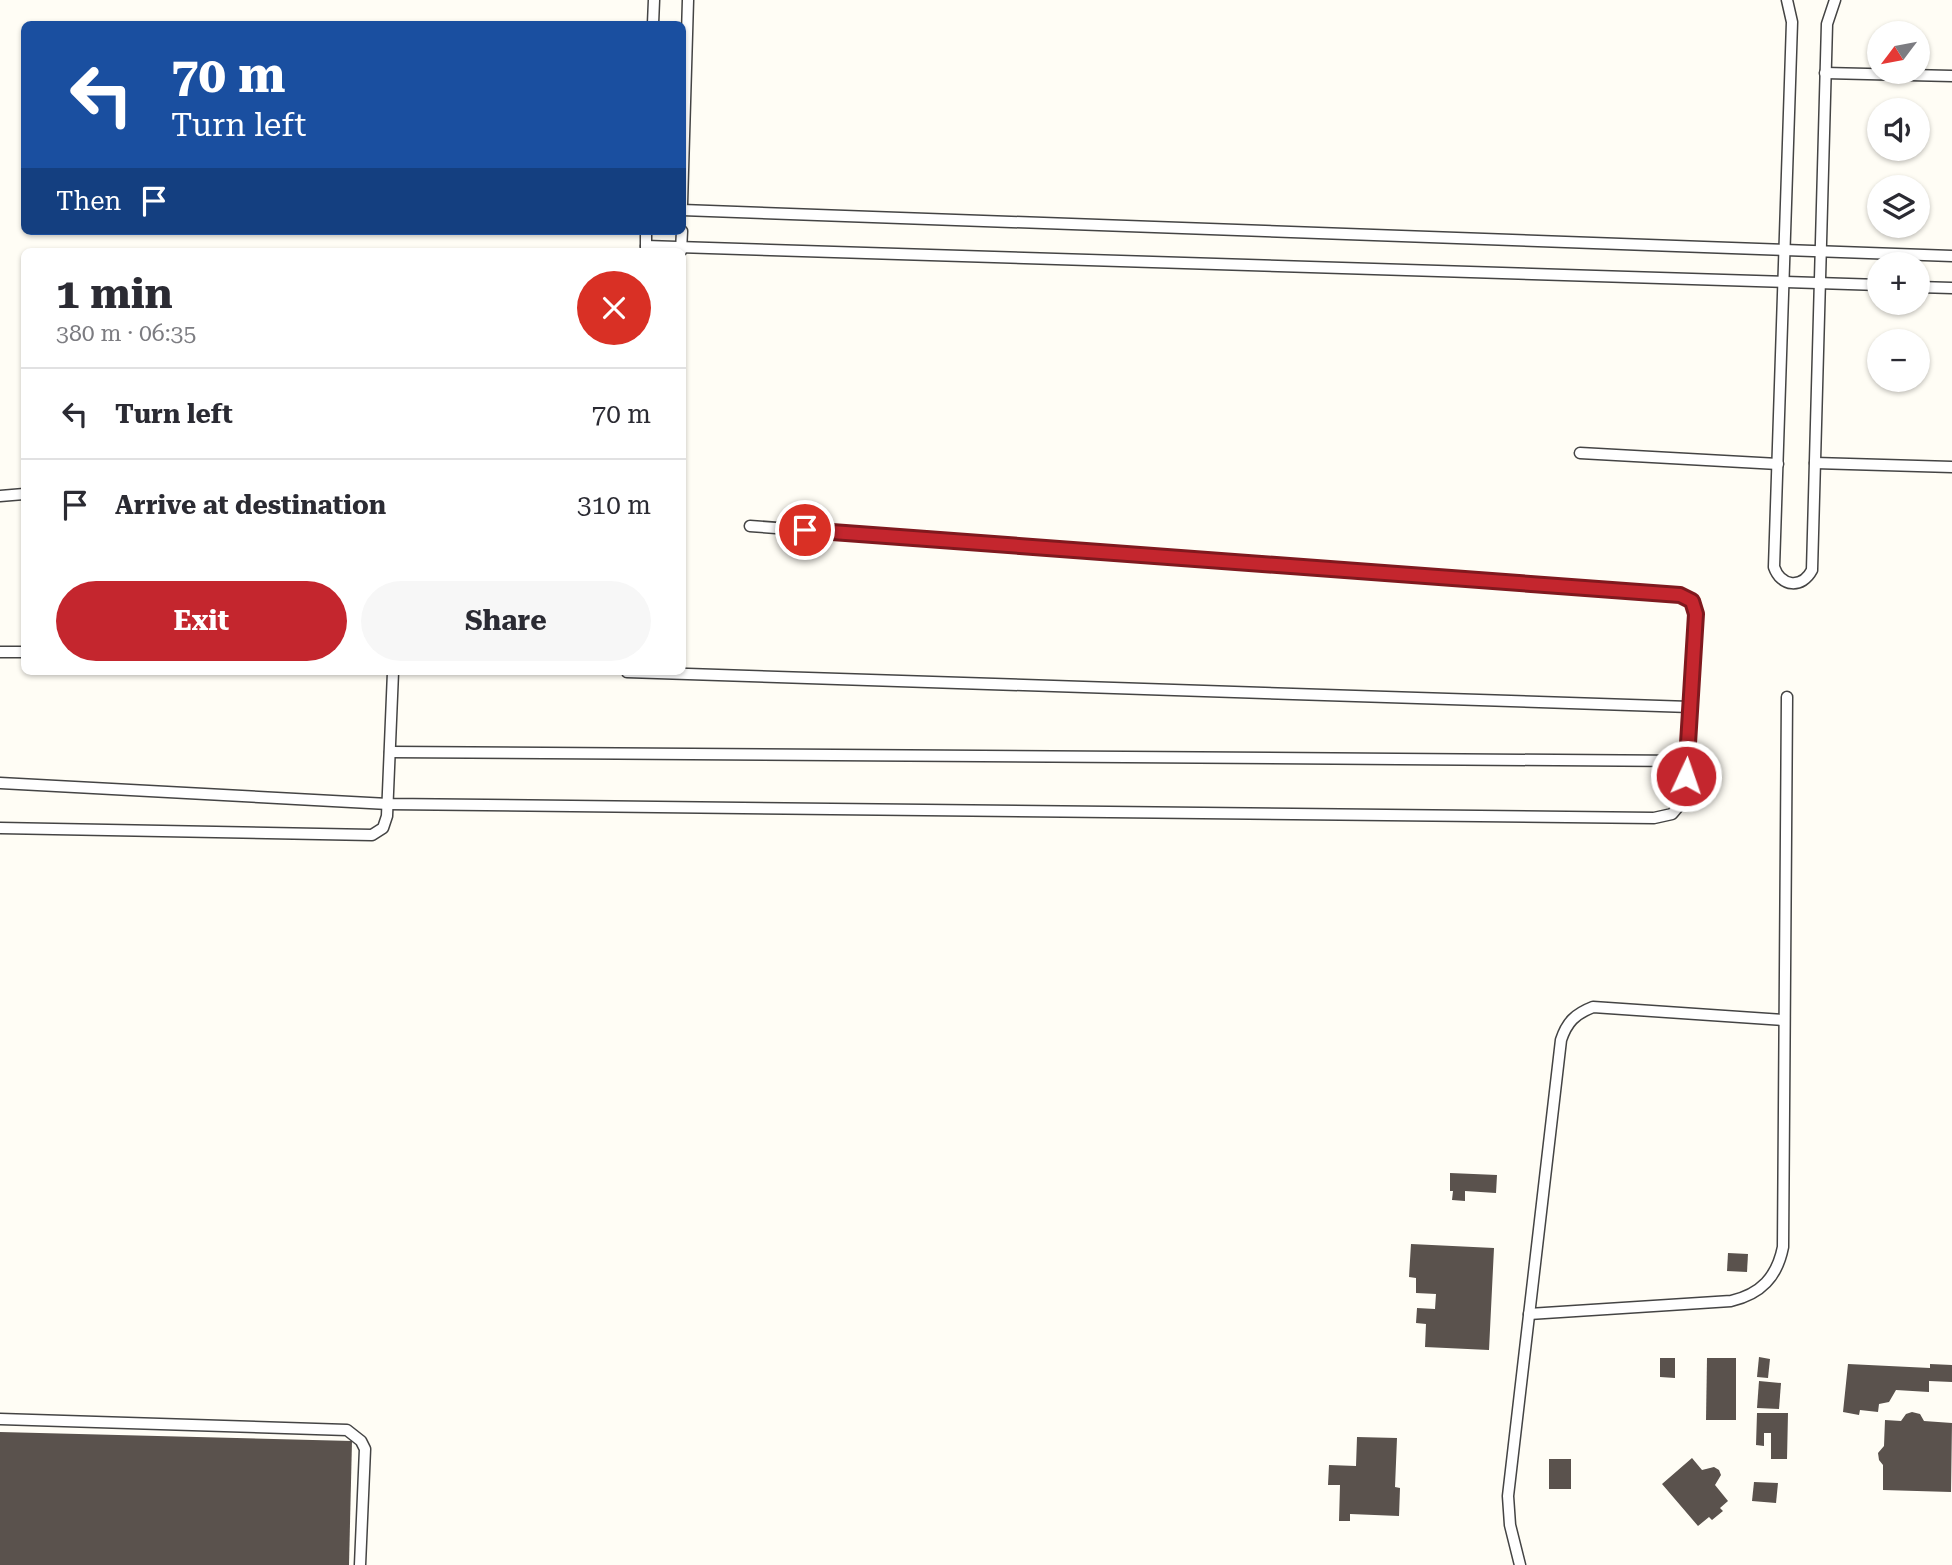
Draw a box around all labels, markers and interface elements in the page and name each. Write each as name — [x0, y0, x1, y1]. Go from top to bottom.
north arrow — [1867, 21, 1930, 84]
map controls — [1867, 21, 1930, 392]
text: 70 m — [171, 47, 286, 104]
icon: left — [56, 49, 147, 140]
button: sound — [1867, 98, 1930, 161]
text: Turn left — [171, 106, 306, 144]
button: layers — [1867, 175, 1930, 238]
icon: arrive — [135, 182, 173, 220]
text: Then — [56, 186, 121, 216]
button: + — [1867, 252, 1930, 315]
text: 1 min — [56, 269, 173, 318]
button: close — [577, 271, 651, 345]
text: 380 m · 06:35 — [56, 320, 196, 347]
button: − — [1867, 329, 1930, 392]
icon: left — [56, 395, 94, 433]
text: Turn left — [115, 399, 233, 429]
text: 70 m — [592, 399, 651, 429]
icon: arrive — [56, 486, 94, 524]
text: Arrive at destination — [115, 490, 386, 520]
text: 310 m — [577, 490, 651, 520]
pin — [775, 500, 835, 560]
icon: arrive — [786, 511, 824, 549]
button: Exit — [56, 581, 347, 661]
button: Share — [361, 581, 651, 661]
position arrow — [1649, 739, 1723, 813]

